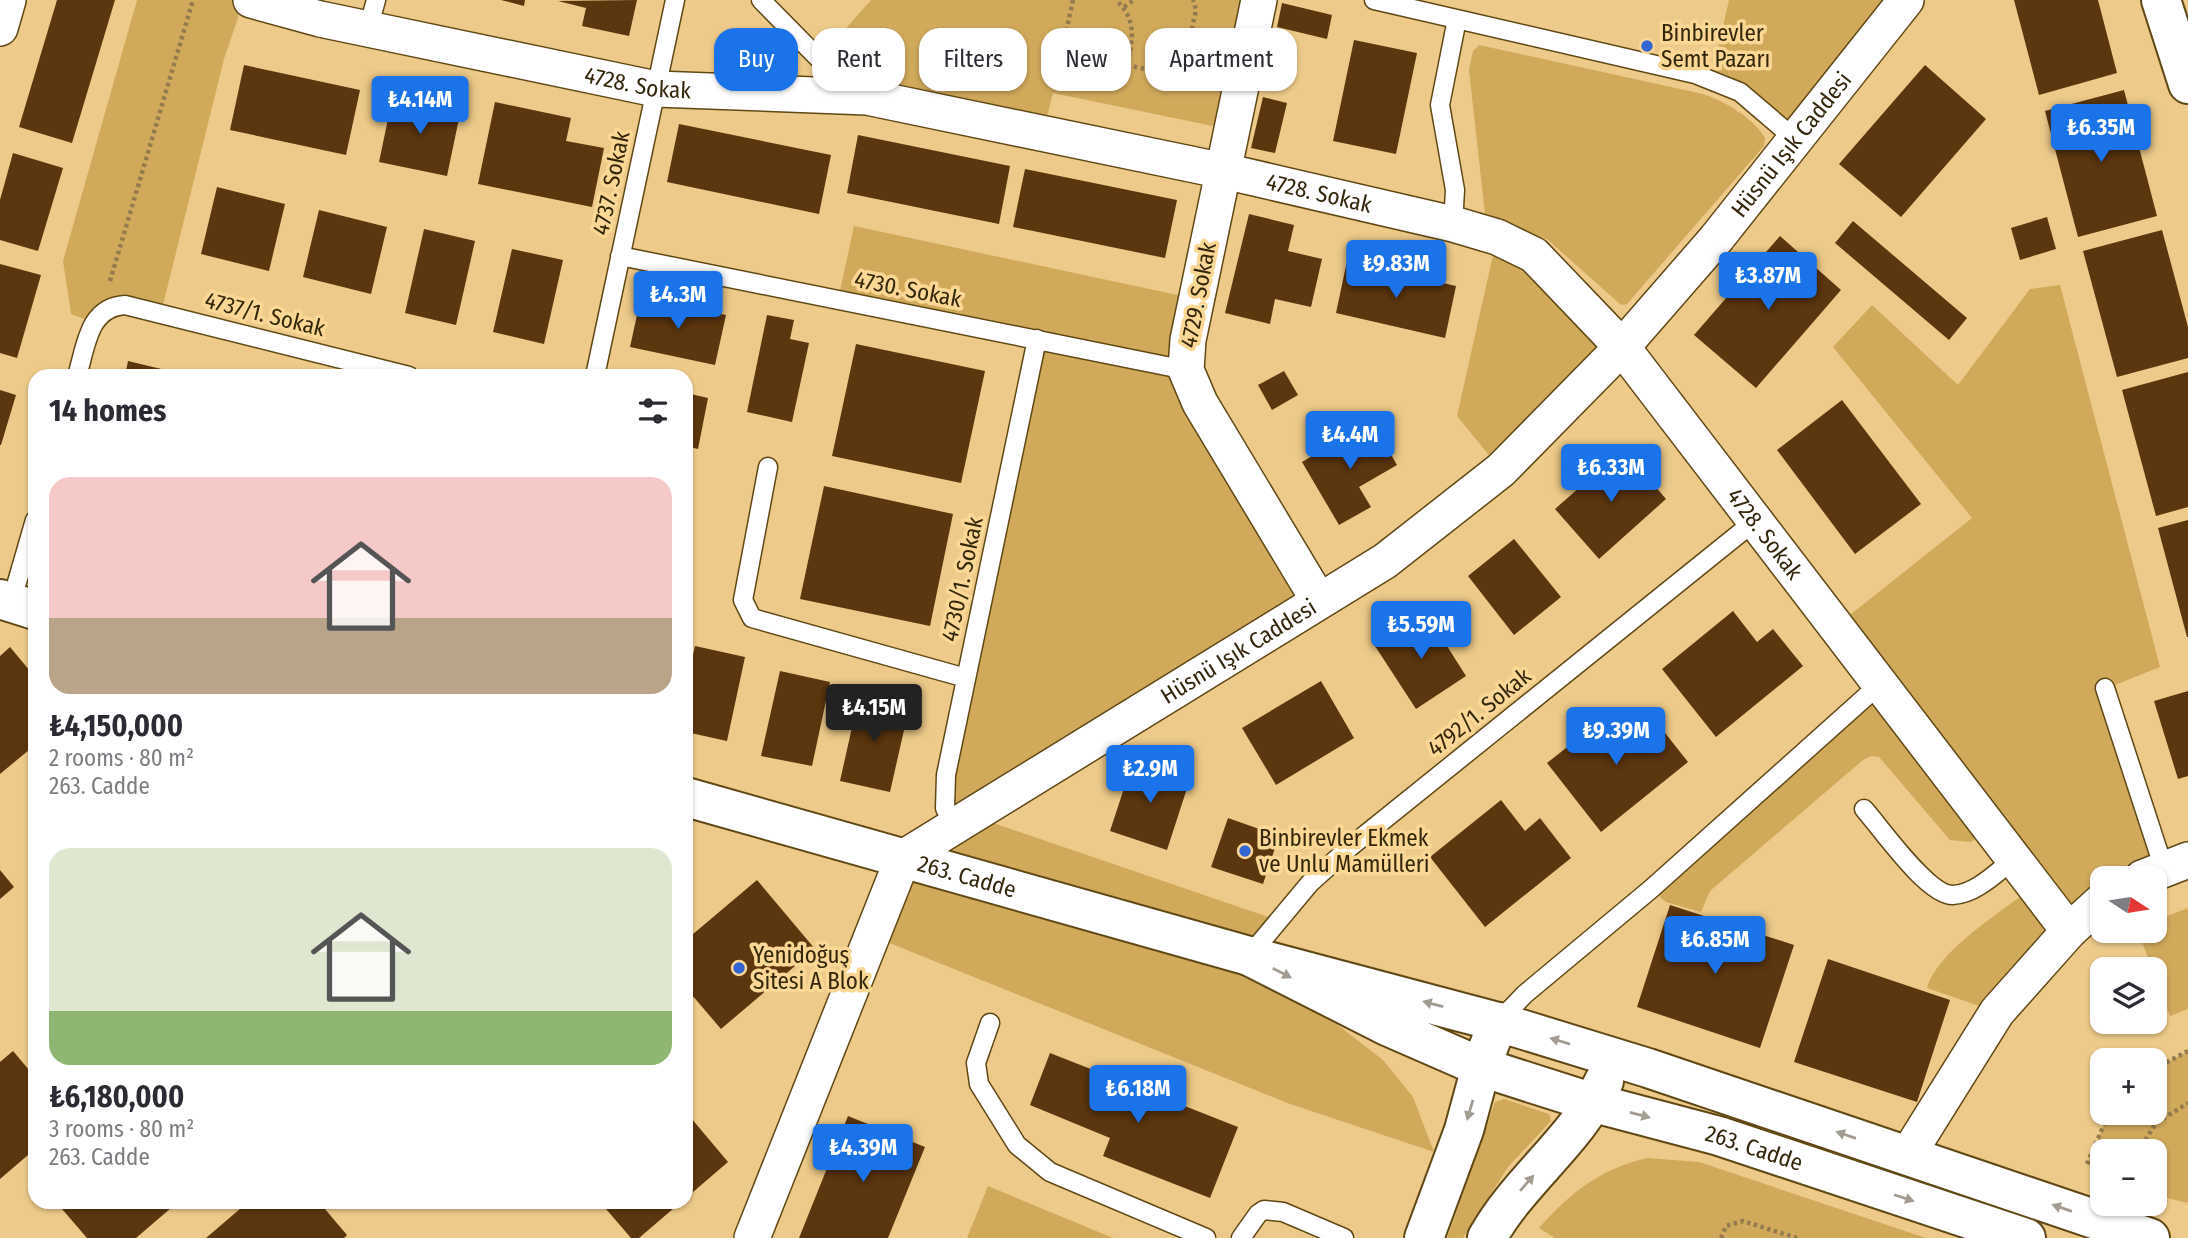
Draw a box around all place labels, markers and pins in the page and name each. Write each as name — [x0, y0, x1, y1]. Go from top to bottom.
place label: Binbirevler Semt Pazarı — [1661, 19, 1770, 73]
marker: Binbirevler Semt Pazarı — [1639, 38, 1655, 54]
pin: ₺4.14M — [363, 76, 477, 136]
pin: ₺6.35M — [2044, 104, 2158, 164]
pin: ₺9.83M — [1339, 240, 1453, 300]
pin: ₺3.87M — [1711, 252, 1825, 312]
pin: ₺4.3M — [629, 272, 727, 331]
pin: ₺4.4M — [1301, 412, 1399, 471]
pin: ₺6.33M — [1554, 444, 1668, 504]
pin: ₺5.59M — [1364, 602, 1478, 661]
pin: ₺4.15M — [817, 684, 931, 744]
pin: ₺9.39M — [1559, 708, 1673, 767]
pin: ₺2.9M — [1101, 746, 1199, 805]
place label: Binbirevler Ekmek ve Unlu Mamülleri — [1259, 824, 1430, 878]
marker: Binbirevler Ekmek ve Unlu Mamülleri — [1237, 843, 1253, 859]
pin: ₺6.85M — [1658, 916, 1772, 976]
place label: Yenidoğuş Sitesi A Blok — [753, 941, 869, 995]
marker: Yenidoğuş Sitesi A Blok — [731, 960, 747, 976]
pin: ₺6.18M — [1081, 1066, 1195, 1125]
pin: ₺4.39M — [806, 1124, 920, 1184]

